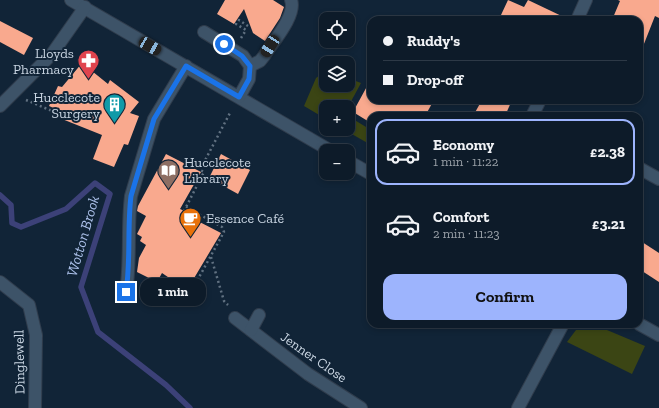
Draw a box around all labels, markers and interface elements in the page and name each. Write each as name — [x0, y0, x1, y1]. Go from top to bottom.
map controls — [319, 12, 355, 180]
button: locate — [319, 12, 355, 48]
text: Ruddy's — [407, 32, 460, 50]
car — [258, 33, 282, 59]
car — [137, 35, 163, 57]
route start — [215, 35, 233, 53]
place label: Lloyds Pharmacy — [13, 45, 75, 78]
pharmacy icon: Lloyds Pharmacy — [76, 48, 102, 81]
button: layers — [319, 56, 355, 92]
text: Drop-off — [407, 71, 463, 89]
place label: Hucclecote Surgery — [33, 89, 101, 122]
building icon: Hucclecote Surgery — [102, 92, 128, 125]
button: + — [319, 100, 355, 136]
icon: car — [385, 134, 421, 170]
text: Economy — [433, 136, 494, 154]
text: £2.38 — [590, 143, 625, 161]
button: − — [319, 144, 355, 180]
place label: Hucclecote Library — [184, 154, 251, 187]
text: 1 min · 11:22 — [433, 154, 498, 169]
library icon: Hucclecote Library — [155, 157, 181, 190]
water label: Wotton Brook — [63, 193, 103, 279]
cafe icon: Essence Café — [178, 205, 204, 238]
icon: car — [385, 206, 421, 242]
text: Comfort — [433, 208, 489, 226]
place label: Essence Café — [206, 210, 284, 227]
text: £3.21 — [592, 215, 625, 233]
text: 2 min · 11:23 — [433, 226, 500, 241]
button: Confirm — [383, 274, 627, 320]
callout: 1 min — [140, 278, 206, 306]
route end — [117, 283, 135, 301]
text: 1 min — [158, 284, 188, 299]
street label: Jenner Close — [277, 328, 350, 387]
street label: Dinglewell — [10, 329, 29, 394]

